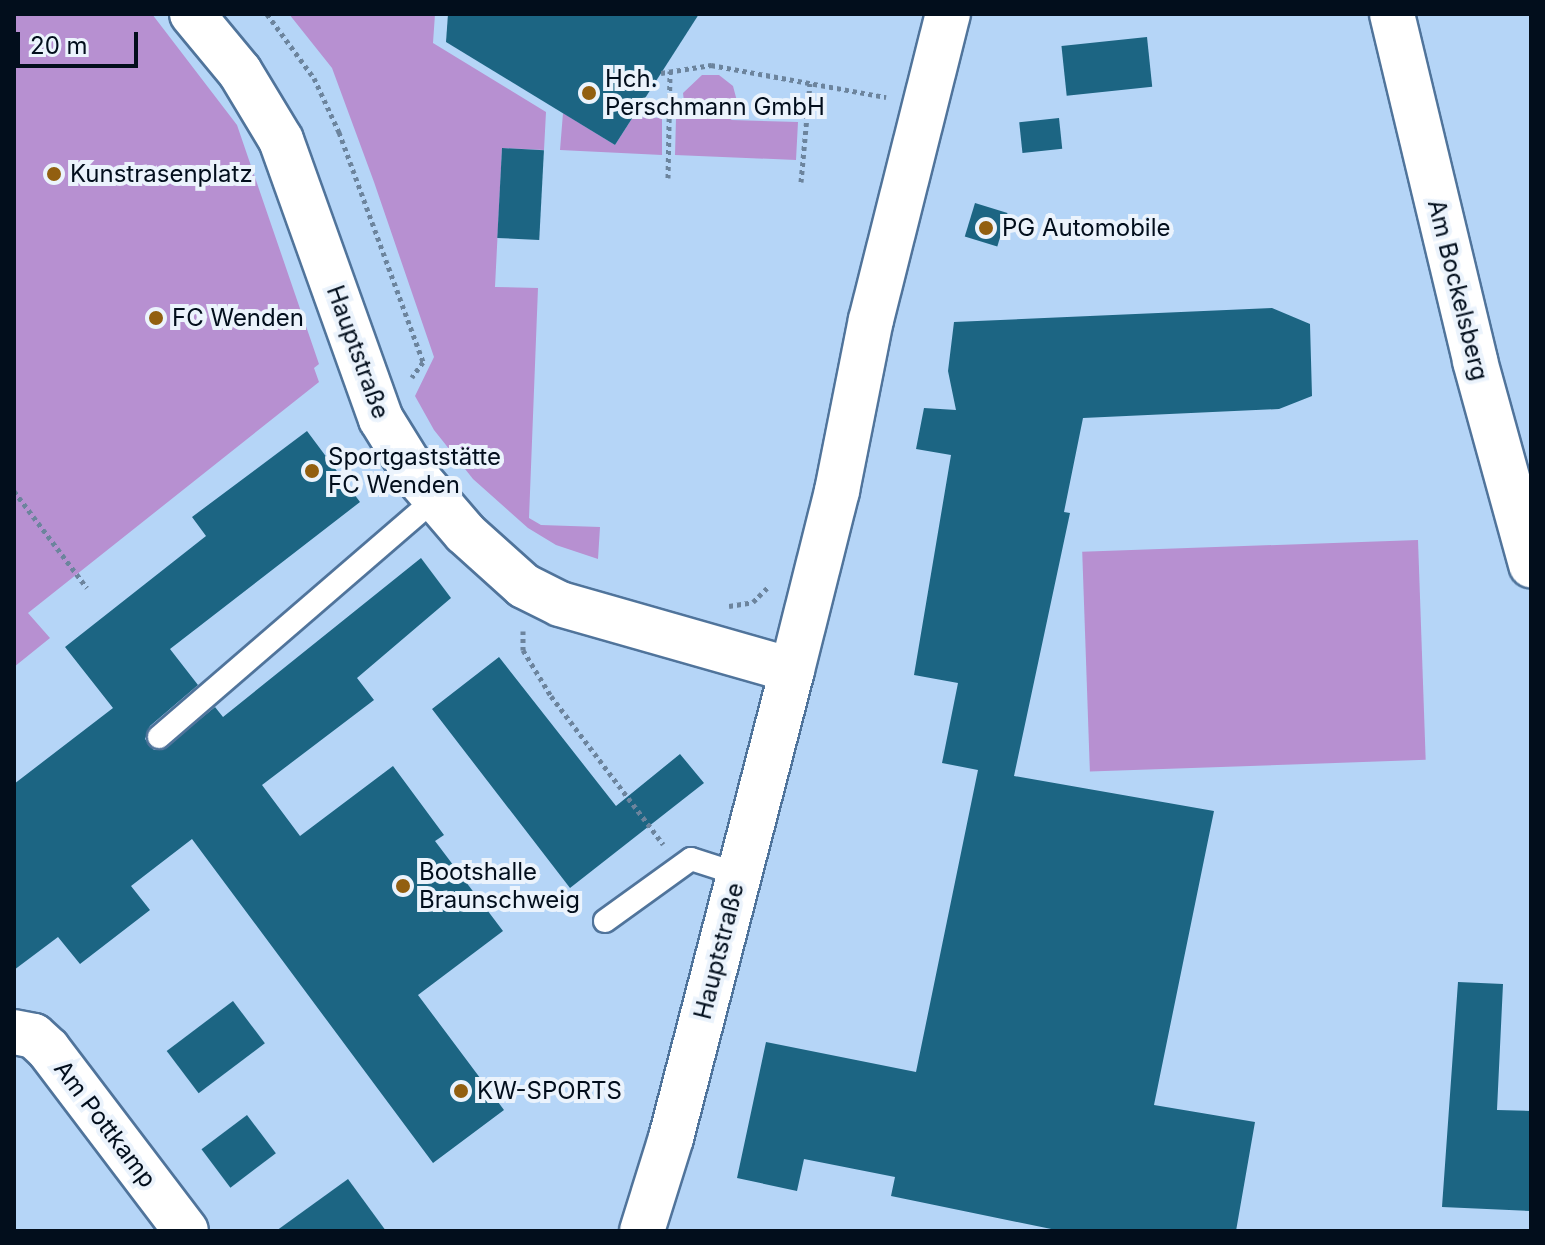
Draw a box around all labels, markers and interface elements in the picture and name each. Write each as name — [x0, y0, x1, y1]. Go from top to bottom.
scale bar — [20, 16, 142, 66]
text: 20 m — [30, 31, 88, 60]
place label: Hch. Perschmann GmbH — [605, 65, 825, 121]
marker: Hch. Perschmann GmbH — [580, 84, 598, 102]
place label: Kunstrasenplatz — [70, 160, 253, 188]
marker: Kunstrasenplatz — [45, 165, 63, 183]
street label: Am Bockelsberg — [1422, 197, 1494, 383]
place label: PG Automobile — [1002, 214, 1170, 242]
marker: PG Automobile — [977, 219, 995, 237]
street label: Hauptstraße — [321, 281, 395, 423]
place label: FC Wenden — [172, 304, 304, 332]
marker: FC Wenden — [147, 309, 165, 327]
place label: Sportgaststätte FC Wenden — [328, 443, 501, 499]
marker: Sportgaststätte FC Wenden — [303, 462, 321, 480]
place label: Bootshalle Braunschweig — [419, 858, 580, 914]
marker: Bootshalle Braunschweig — [394, 877, 412, 895]
street label: Hauptstraße — [688, 880, 750, 1022]
street label: Am Pottkamp — [48, 1055, 162, 1193]
place label: KW-SPORTS — [477, 1077, 622, 1105]
marker: KW-SPORTS — [452, 1082, 470, 1100]

